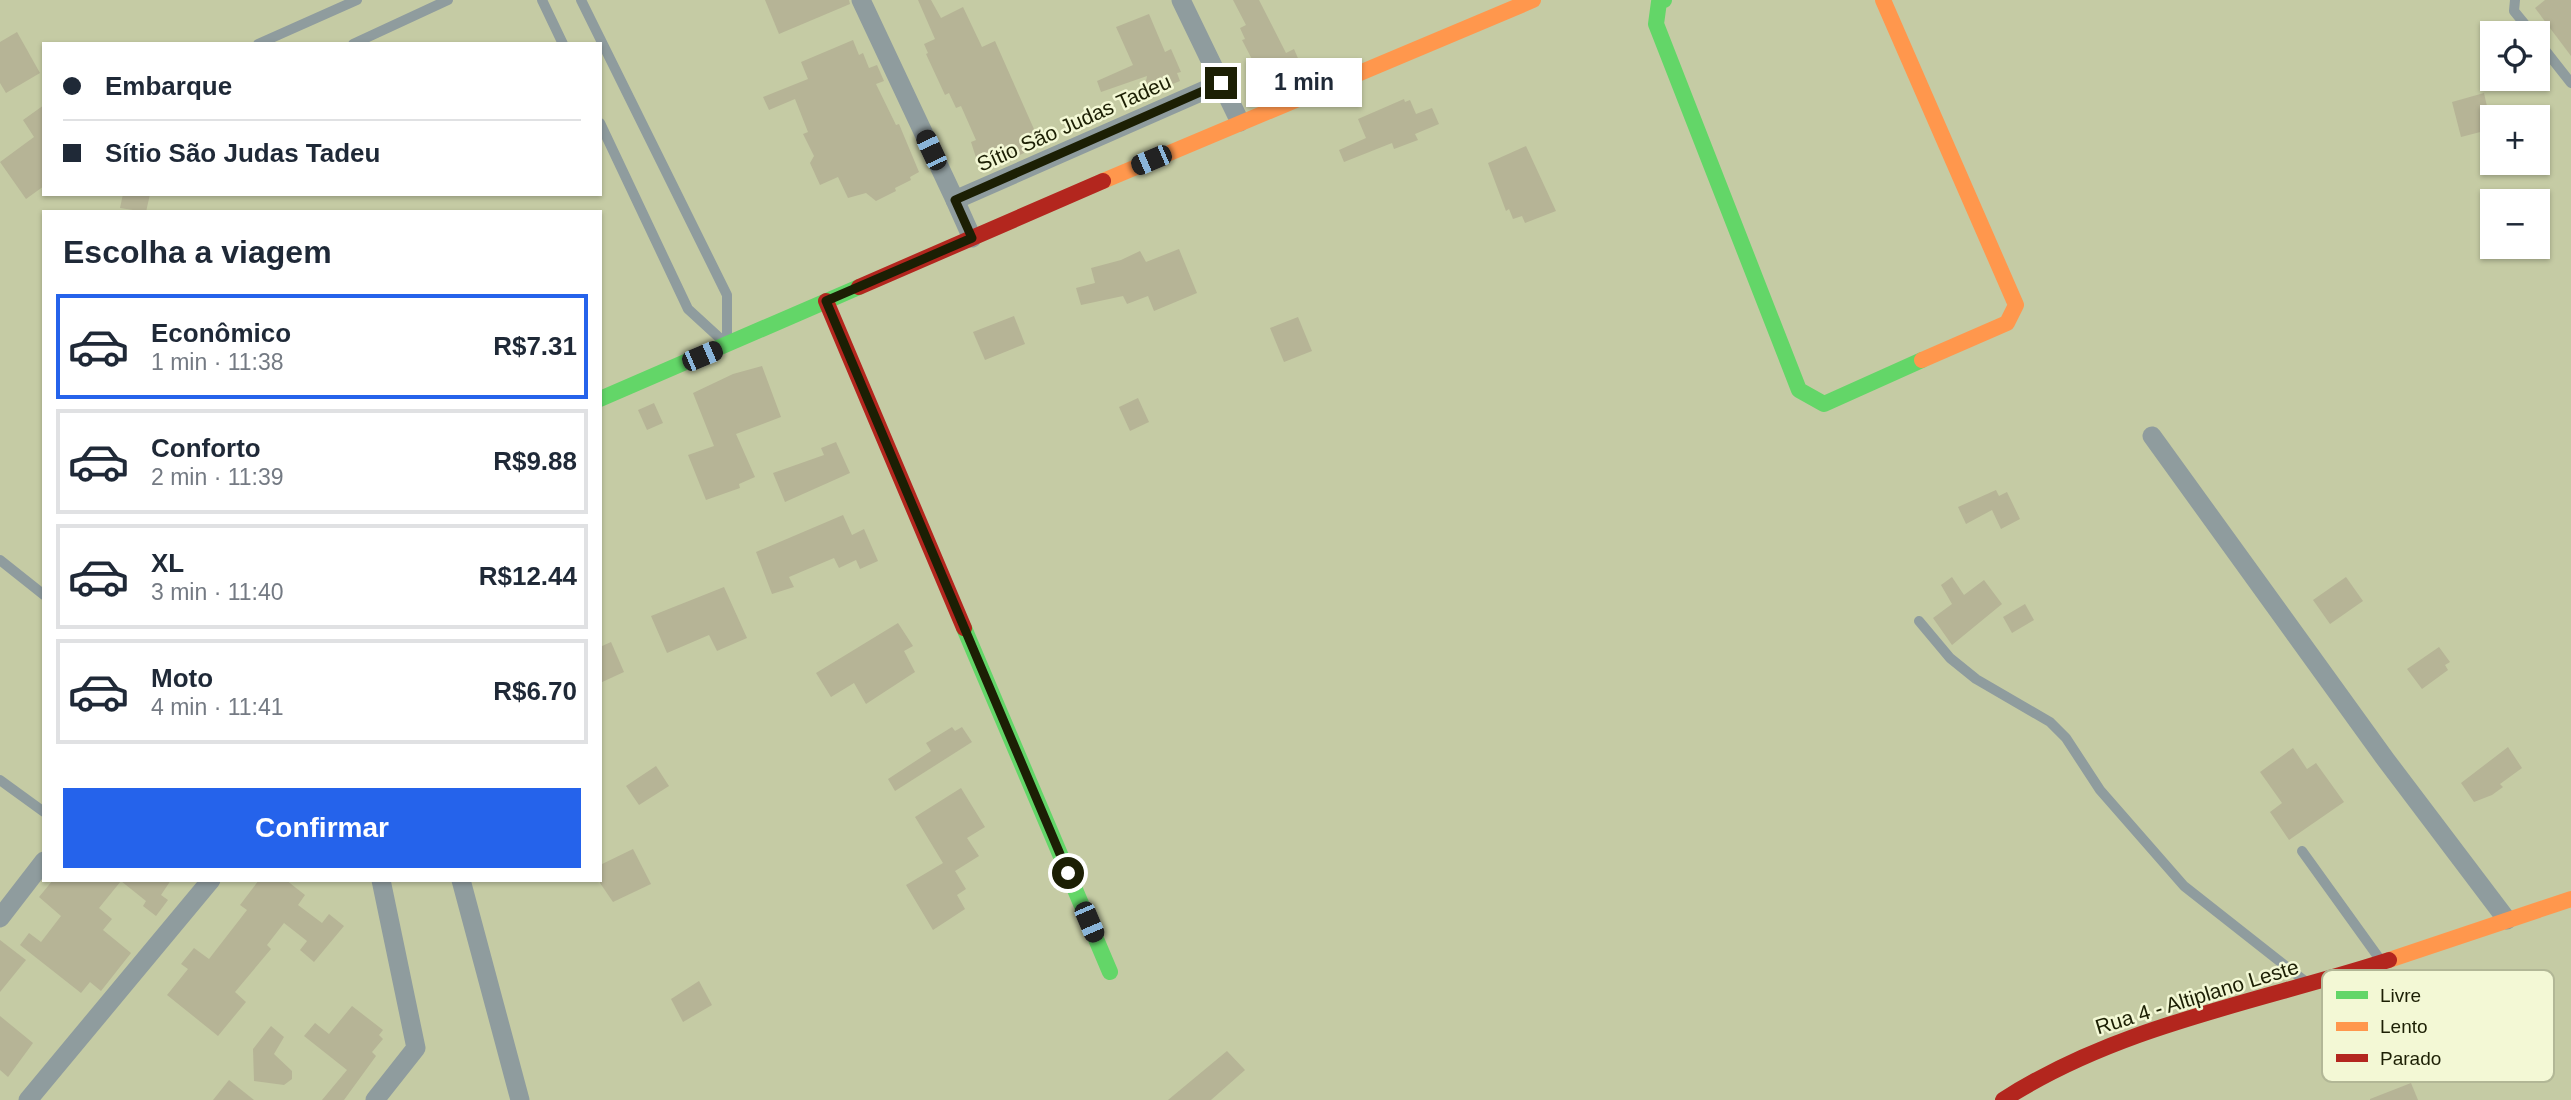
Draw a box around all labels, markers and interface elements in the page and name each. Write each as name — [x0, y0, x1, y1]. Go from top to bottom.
map controls — [2480, 21, 2550, 259]
button: locate — [2480, 21, 2550, 91]
callout: 1 min — [1246, 58, 1361, 108]
route end — [1205, 67, 1237, 99]
street label: Sítio São Judas Tadeu — [973, 69, 1174, 176]
text: 1 min — [1274, 69, 1334, 95]
text: Embarque — [105, 71, 232, 101]
button: + — [2480, 105, 2550, 175]
car — [913, 127, 950, 173]
text: Sítio São Judas Tadeu — [105, 138, 380, 168]
car — [1128, 142, 1175, 178]
button: − — [2480, 189, 2550, 259]
text: Escolha a viagem — [63, 234, 332, 270]
icon: car — [67, 315, 130, 378]
text: Econômico — [151, 318, 291, 348]
text: R$7.31 — [493, 331, 577, 361]
car — [679, 338, 726, 374]
text: 1 min · 11:38 — [151, 349, 284, 375]
icon: car — [67, 430, 130, 493]
text: Conforto — [151, 433, 261, 463]
text: R$9.88 — [493, 446, 577, 476]
text: 2 min · 11:39 — [151, 464, 284, 490]
icon: car — [67, 545, 130, 608]
text: XL — [151, 548, 184, 578]
text: R$12.44 — [479, 561, 577, 591]
text: 3 min · 11:40 — [151, 579, 284, 605]
icon: car — [67, 660, 130, 723]
text: Moto — [151, 663, 213, 693]
text: R$6.70 — [493, 676, 577, 706]
text: 4 min · 11:41 — [151, 694, 284, 720]
button: Confirmar — [63, 788, 581, 868]
route start — [1052, 857, 1084, 889]
car — [1072, 899, 1107, 945]
street label: Rua 4 - Altiplano Leste — [2092, 955, 2301, 1038]
legend — [2322, 970, 2554, 1082]
text: Livre — [2380, 985, 2421, 1006]
text: Lento — [2380, 1016, 2428, 1037]
text: Parado — [2380, 1048, 2441, 1069]

